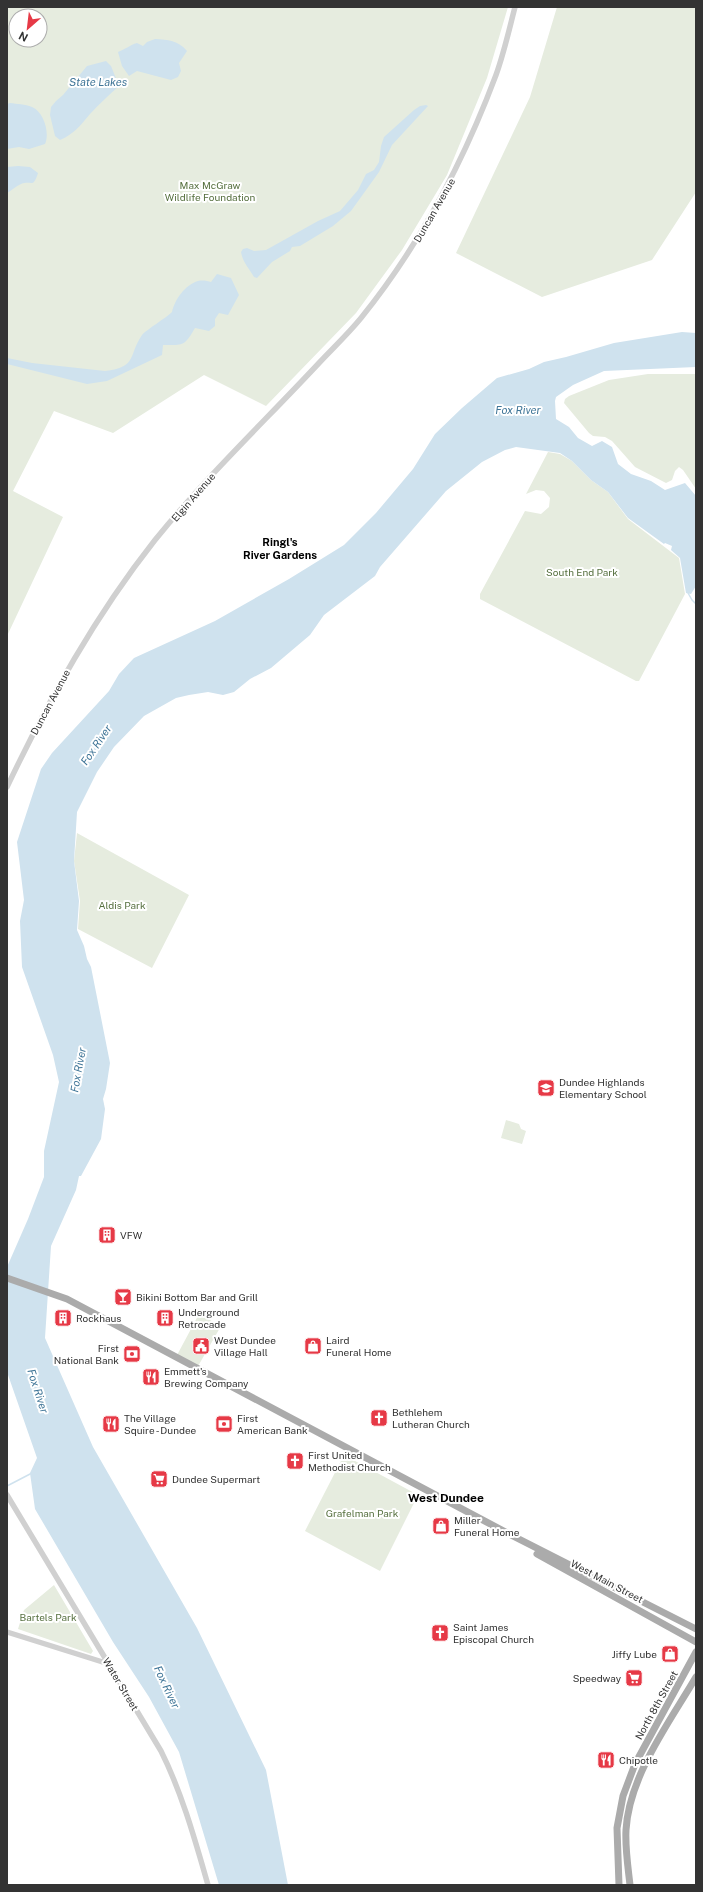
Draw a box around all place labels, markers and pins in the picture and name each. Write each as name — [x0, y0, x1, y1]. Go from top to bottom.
place label: Dundee Highlands Elementary School — [559, 1076, 647, 1100]
school or university icon: Dundee Highlands Elementary School — [536, 1078, 556, 1098]
building icon: VFW — [97, 1225, 117, 1245]
place label: VFW — [120, 1229, 143, 1241]
bar icon: Bikini Bottom Bar and Grill — [113, 1287, 133, 1307]
place label: Bikini Bottom Bar and Grill — [136, 1291, 258, 1303]
place label: Underground Retrocade — [178, 1306, 239, 1330]
building icon: Rockhaus — [53, 1308, 73, 1328]
building icon: Underground Retrocade — [155, 1308, 175, 1328]
place label: Rockhaus — [76, 1312, 121, 1324]
place label: West Dundee Village Hall — [214, 1334, 276, 1358]
place label: Laird Funeral Home — [326, 1334, 392, 1358]
public building icon: West Dundee Village Hall — [191, 1336, 211, 1356]
shop icon: Laird Funeral Home — [303, 1336, 323, 1356]
place label: First National Bank — [54, 1342, 119, 1366]
bank icon: First National Bank — [122, 1344, 142, 1364]
place label: Emmett's Brewing Company — [164, 1365, 249, 1389]
restaurant icon: Emmett's Brewing Company — [141, 1367, 161, 1387]
place label: Bethlehem Lutheran Church — [392, 1406, 470, 1430]
church icon: Bethlehem Lutheran Church — [369, 1408, 389, 1428]
place label: The Village Squire - Dundee — [124, 1412, 197, 1436]
place label: First American Bank — [237, 1412, 308, 1436]
restaurant icon: The Village Squire - Dundee — [101, 1414, 121, 1434]
bank icon: First American Bank — [214, 1414, 234, 1434]
place label: First United Methodist Church — [308, 1449, 391, 1473]
church icon: First United Methodist Church — [285, 1451, 305, 1471]
supermarket icon: Dundee Supermart — [149, 1469, 169, 1489]
place label: Dundee Supermart — [172, 1473, 260, 1485]
place label: Miller Funeral Home — [454, 1514, 520, 1538]
shop icon: Miller Funeral Home — [431, 1516, 451, 1536]
place label: Saint James Episcopal Church — [453, 1621, 534, 1645]
church icon: Saint James Episcopal Church — [430, 1623, 450, 1643]
shop icon: Jiffy Lube — [660, 1644, 680, 1664]
place label: Jiffy Lube — [612, 1648, 657, 1660]
supermarket icon: Speedway — [624, 1668, 644, 1688]
place label: Speedway — [573, 1672, 622, 1684]
restaurant icon: Chipotle — [596, 1750, 616, 1770]
place label: Chipotle — [619, 1754, 658, 1766]

